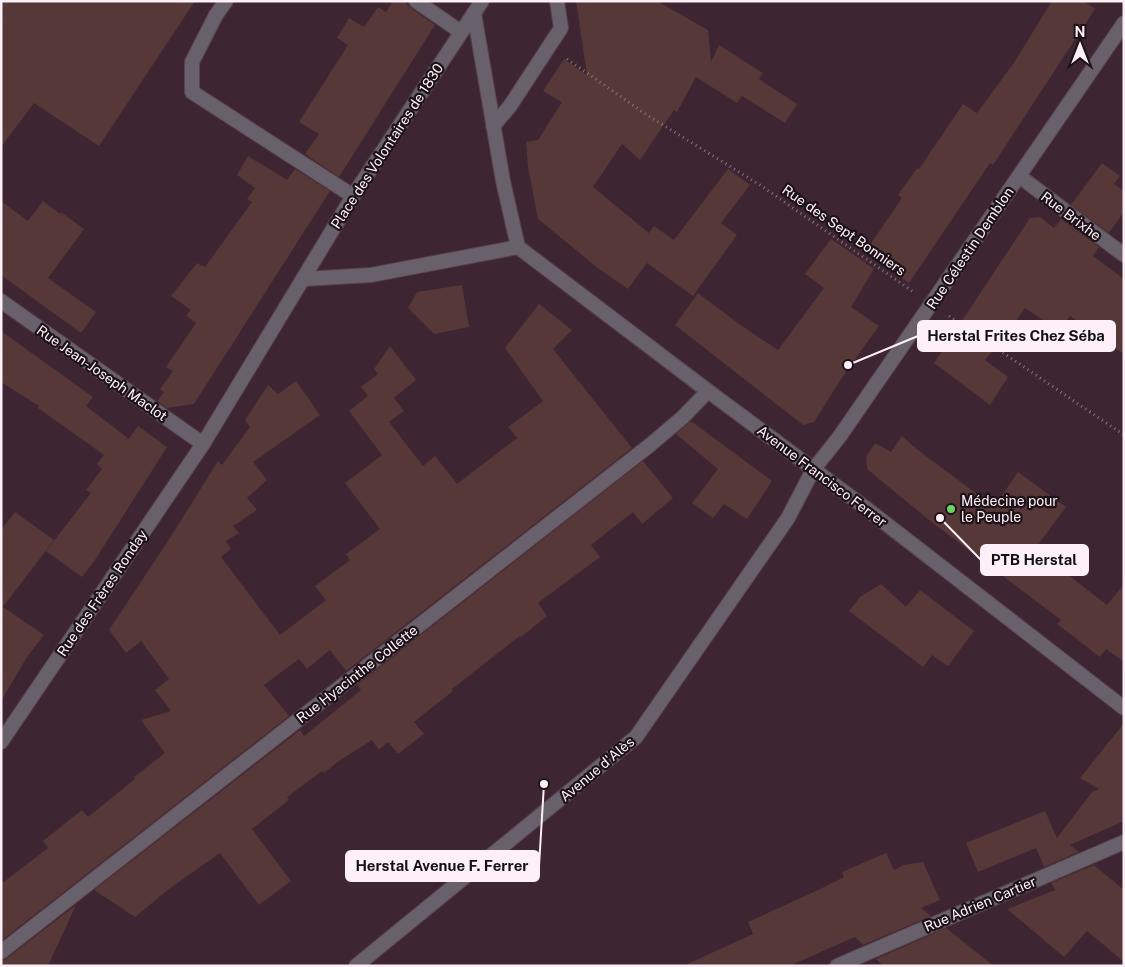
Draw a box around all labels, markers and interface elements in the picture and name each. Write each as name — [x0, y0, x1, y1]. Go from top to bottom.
north arrow — [1055, 20, 1105, 70]
text: N — [1075, 24, 1085, 40]
street label: Place des Volontaires de 1830 — [328, 60, 446, 232]
street label: Rue des Sept Bonniers — [779, 181, 909, 279]
street label: Rue Célestin Demblon — [923, 184, 1017, 312]
street label: Rue Brixhe — [1038, 188, 1104, 244]
callout: Herstal Frites Chez Séba — [918, 321, 1115, 351]
street label: Rue Jean-Joseph Maclot — [34, 322, 170, 424]
text: Herstal Frites Chez Séba — [927, 327, 1105, 344]
street label: Avenue Francisco Ferrer — [754, 422, 890, 530]
place label: Médecine pour le Peuple — [961, 493, 1058, 525]
marker: Médecine pour le Peuple — [945, 503, 957, 515]
street label: Rue des Frères Ronday — [54, 526, 151, 659]
callout: PTB Herstal — [981, 545, 1088, 575]
text: PTB Herstal — [991, 551, 1077, 568]
street label: Rue Hyacinthe Collette — [293, 622, 421, 726]
street label: Avenue d'Alès — [557, 733, 637, 805]
callout: Herstal Avenue F. Ferrer — [346, 851, 539, 881]
text: Herstal Avenue F. Ferrer — [355, 857, 529, 874]
street label: Rue Adrien Cartier — [922, 873, 1038, 935]

